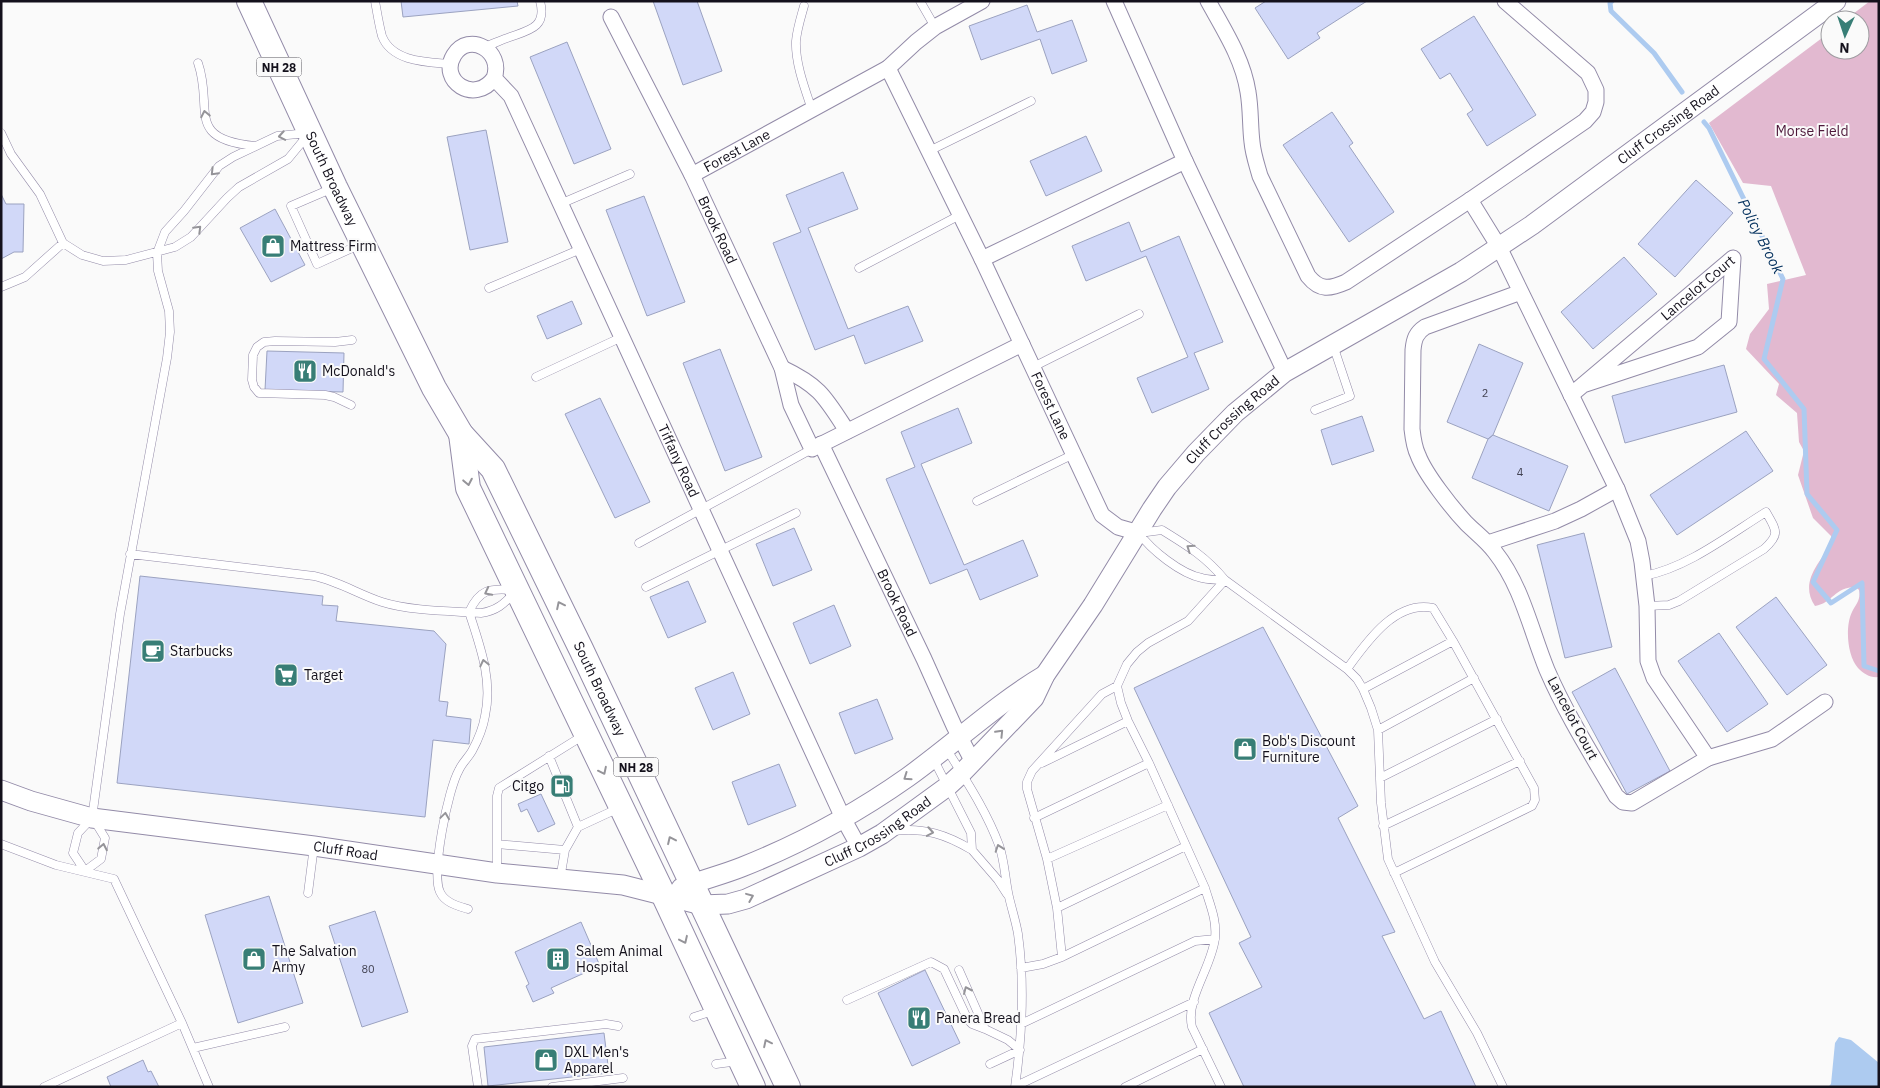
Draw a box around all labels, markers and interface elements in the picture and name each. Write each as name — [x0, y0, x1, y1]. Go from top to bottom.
north arrow — [1820, 10, 1870, 60]
text: N — [1839, 39, 1850, 57]
road number: NH 28 — [256, 58, 302, 76]
street label: Cluff Crossing Road — [1614, 81, 1723, 168]
one-way arrow — [200, 109, 210, 118]
park label: Morse Field — [1775, 122, 1849, 140]
street label: Forest Lane — [700, 125, 773, 176]
street label: South Broadway — [302, 128, 362, 229]
one-way arrow — [277, 131, 286, 141]
one-way arrow — [211, 166, 220, 175]
street label: Brook Road — [694, 193, 741, 267]
water label: Policy Brook — [1734, 195, 1788, 277]
one-way arrow — [192, 226, 201, 235]
shop icon: Mattress Firm — [260, 233, 286, 259]
place label: Mattress Firm — [290, 237, 377, 255]
street label: Lancelot Court — [1657, 251, 1739, 324]
restaurant icon: McDonald's — [292, 358, 318, 384]
place label: McDonald's — [322, 362, 395, 380]
street label: Forest Lane — [1027, 369, 1075, 443]
street label: Cluff Crossing Road — [1181, 371, 1283, 468]
house number: 2 — [1482, 386, 1488, 400]
street label: Tiffany Road — [654, 421, 703, 500]
house number: 4 — [1517, 465, 1524, 479]
one-way arrow — [462, 478, 472, 487]
one-way arrow — [1186, 545, 1195, 554]
street label: Brook Road — [873, 566, 921, 639]
one-way arrow — [485, 586, 494, 596]
one-way arrow — [556, 602, 566, 611]
cafe icon: Starbucks — [140, 638, 166, 664]
street label: South Broadway — [570, 638, 630, 739]
place label: Starbucks — [170, 642, 233, 660]
one-way arrow — [479, 659, 490, 667]
supermarket icon: Target — [273, 662, 299, 688]
place label: Target — [304, 666, 343, 684]
street label: Lancelot Court — [1544, 673, 1602, 763]
one-way arrow — [994, 730, 1003, 739]
place label: Bob's Discount Furniture — [1262, 732, 1356, 766]
shop icon: Bob's Discount Furniture — [1232, 736, 1258, 762]
road number: NH 28 — [614, 758, 658, 776]
one-way arrow — [597, 765, 607, 774]
one-way arrow — [903, 771, 913, 780]
fuel station icon: Citgo — [549, 773, 575, 799]
place label: Citgo — [512, 777, 544, 795]
street label: Cluff Crossing Road — [821, 792, 935, 871]
one-way arrow — [439, 812, 450, 820]
one-way arrow — [926, 826, 935, 836]
one-way arrow — [666, 836, 677, 845]
street label: Cluff Road — [312, 837, 379, 864]
one-way arrow — [98, 842, 108, 851]
one-way arrow — [995, 845, 1005, 853]
one-way arrow — [745, 893, 754, 903]
one-way arrow — [678, 935, 688, 944]
place label: The Salvation Army — [272, 942, 357, 976]
place label: Salem Animal Hospital — [576, 942, 663, 976]
shop icon: The Salvation Army — [241, 946, 267, 972]
building icon: Salem Animal Hospital — [545, 946, 571, 972]
house number: 80 — [361, 962, 375, 976]
one-way arrow — [963, 986, 974, 995]
restaurant icon: Panera Bread — [906, 1005, 932, 1031]
place label: Panera Bread — [936, 1009, 1021, 1027]
one-way arrow — [763, 1039, 773, 1048]
place label: DXL Men's Apparel — [564, 1043, 629, 1077]
shop icon: DXL Men's Apparel — [533, 1047, 559, 1073]

